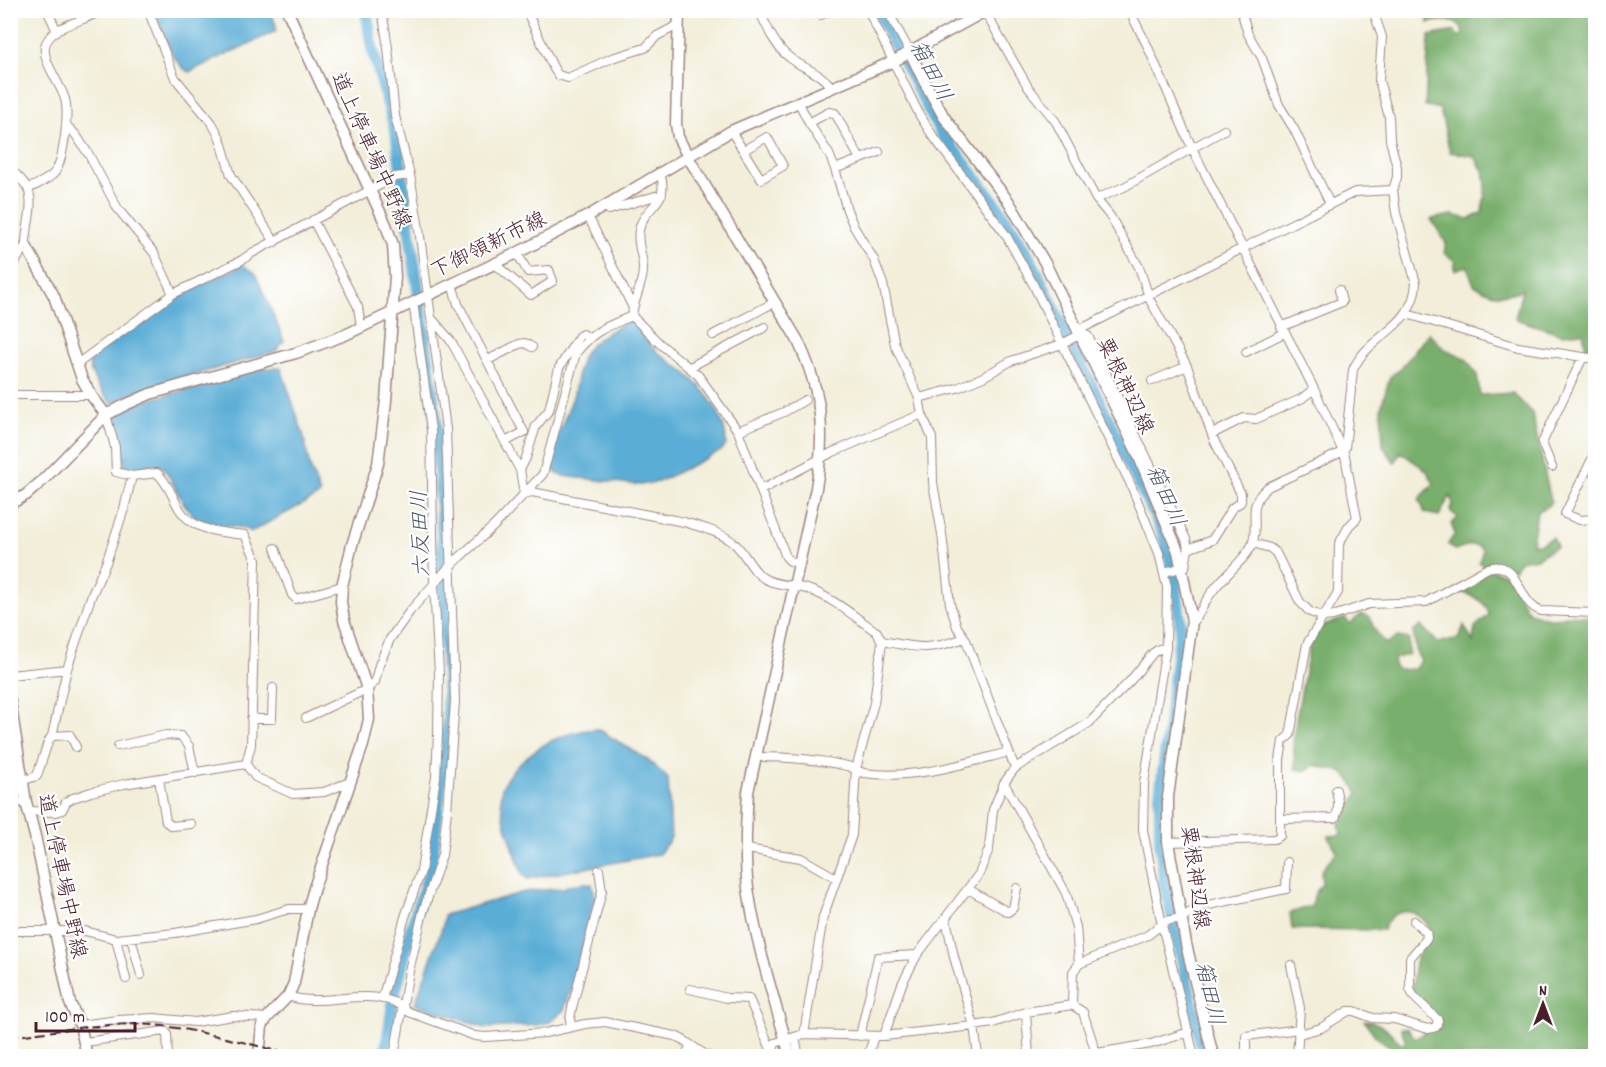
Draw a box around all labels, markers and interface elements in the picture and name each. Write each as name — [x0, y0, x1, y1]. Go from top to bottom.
water label: 箱田川 — [900, 35, 958, 108]
street label: 道上停車場中野線 — [321, 68, 417, 234]
street label: 下御領新市線 — [426, 206, 553, 288]
street label: 粟根神辺線 — [1087, 333, 1160, 440]
water label: 箱田川 — [1136, 460, 1191, 533]
water label: 六反田川 — [405, 489, 440, 578]
street label: 道上停車場中野線 — [28, 791, 92, 962]
street label: 粟根神辺線 — [1171, 823, 1215, 931]
water label: 箱田川 — [1185, 958, 1230, 1029]
north arrow — [1513, 974, 1573, 1034]
text: N — [1539, 980, 1547, 1003]
scale bar — [36, 995, 135, 1033]
text: 100 m — [45, 1006, 85, 1031]

